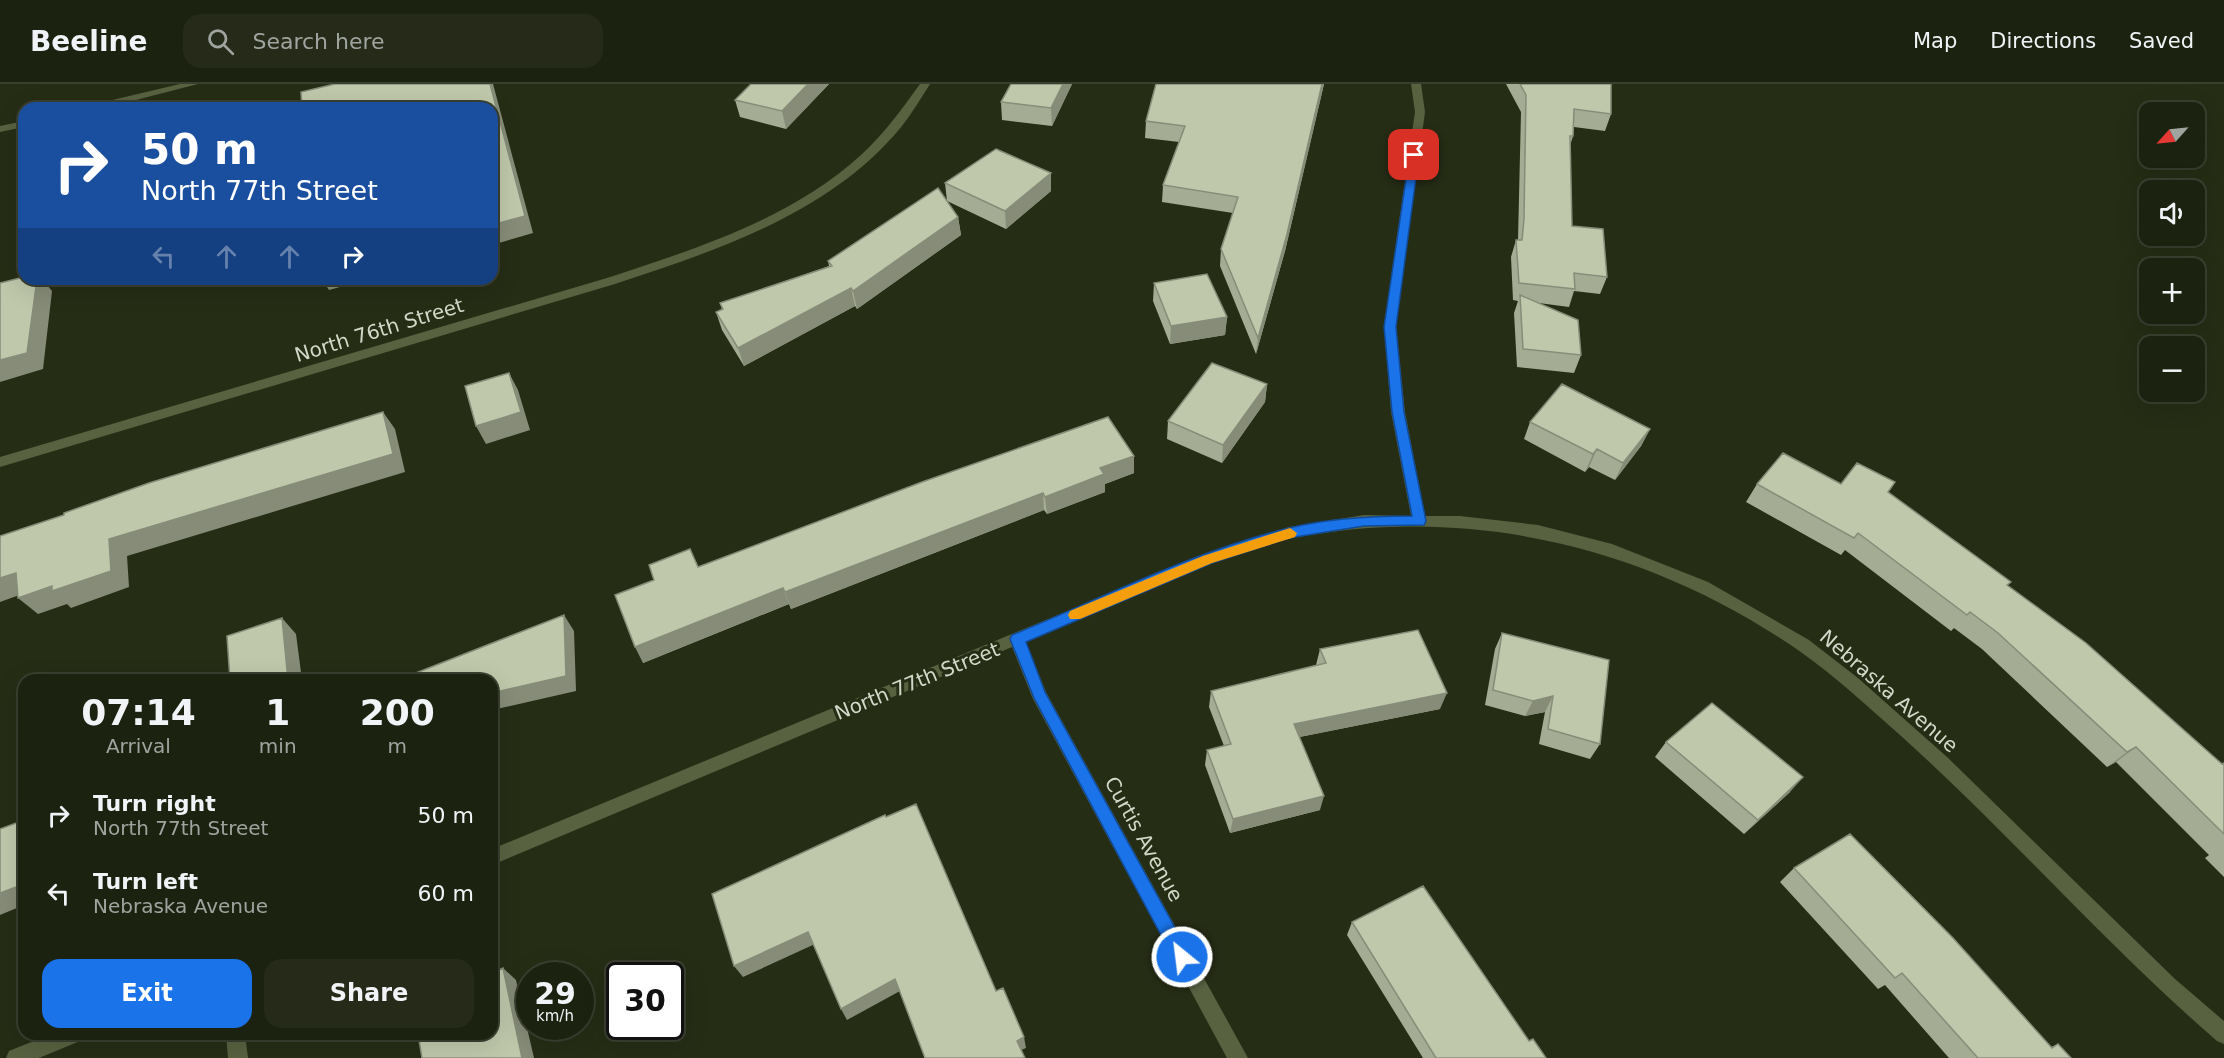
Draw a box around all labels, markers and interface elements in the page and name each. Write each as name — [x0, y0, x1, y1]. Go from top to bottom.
search box — [183, 14, 603, 68]
text: Beeline — [30, 25, 147, 58]
icon: search — [204, 25, 237, 58]
text: Search here — [252, 29, 385, 54]
text: Map — [1913, 29, 1957, 53]
text: Directions — [1990, 29, 2096, 53]
text: Saved — [2129, 29, 2194, 53]
north arrow — [2139, 102, 2205, 168]
map controls — [2139, 102, 2205, 402]
text: 50 m — [141, 125, 258, 174]
icon: right — [42, 126, 120, 204]
pin — [1388, 129, 1439, 180]
icon: arrive — [1397, 138, 1430, 171]
text: North 77th Street — [141, 175, 378, 206]
button: sound — [2139, 180, 2205, 246]
icon: left — [147, 240, 180, 273]
icon: ahead — [210, 240, 243, 273]
icon: ahead — [273, 240, 306, 273]
icon: right — [336, 240, 369, 273]
button: + — [2139, 258, 2205, 324]
street label: North 76th Street — [292, 293, 467, 367]
button: − — [2139, 336, 2205, 402]
street label: Nebraska Avenue — [1815, 625, 1963, 757]
street label: North 77th Street — [831, 637, 1003, 725]
text: 07:14 — [81, 692, 196, 733]
text: 1 — [265, 692, 290, 733]
text: 200 — [360, 692, 435, 733]
text: Arrival — [106, 734, 171, 758]
text: min — [259, 734, 297, 758]
text: m — [388, 734, 407, 758]
street label: Curtis Avenue — [1100, 772, 1188, 906]
text: Turn right — [93, 791, 216, 816]
icon: right — [42, 799, 75, 832]
text: 50 m — [418, 803, 474, 828]
text: North 77th Street — [93, 816, 268, 840]
text: Turn left — [93, 869, 198, 894]
icon: left — [42, 877, 75, 910]
text: 60 m — [418, 881, 474, 906]
text: Nebraska Avenue — [93, 894, 268, 918]
position arrow — [1150, 925, 1214, 989]
button: Exit — [42, 959, 252, 1028]
button: Share — [264, 959, 474, 1028]
speed limit sign: 30 — [606, 962, 684, 1040]
text: 29 — [534, 976, 576, 1011]
text: km/h — [536, 1007, 574, 1025]

